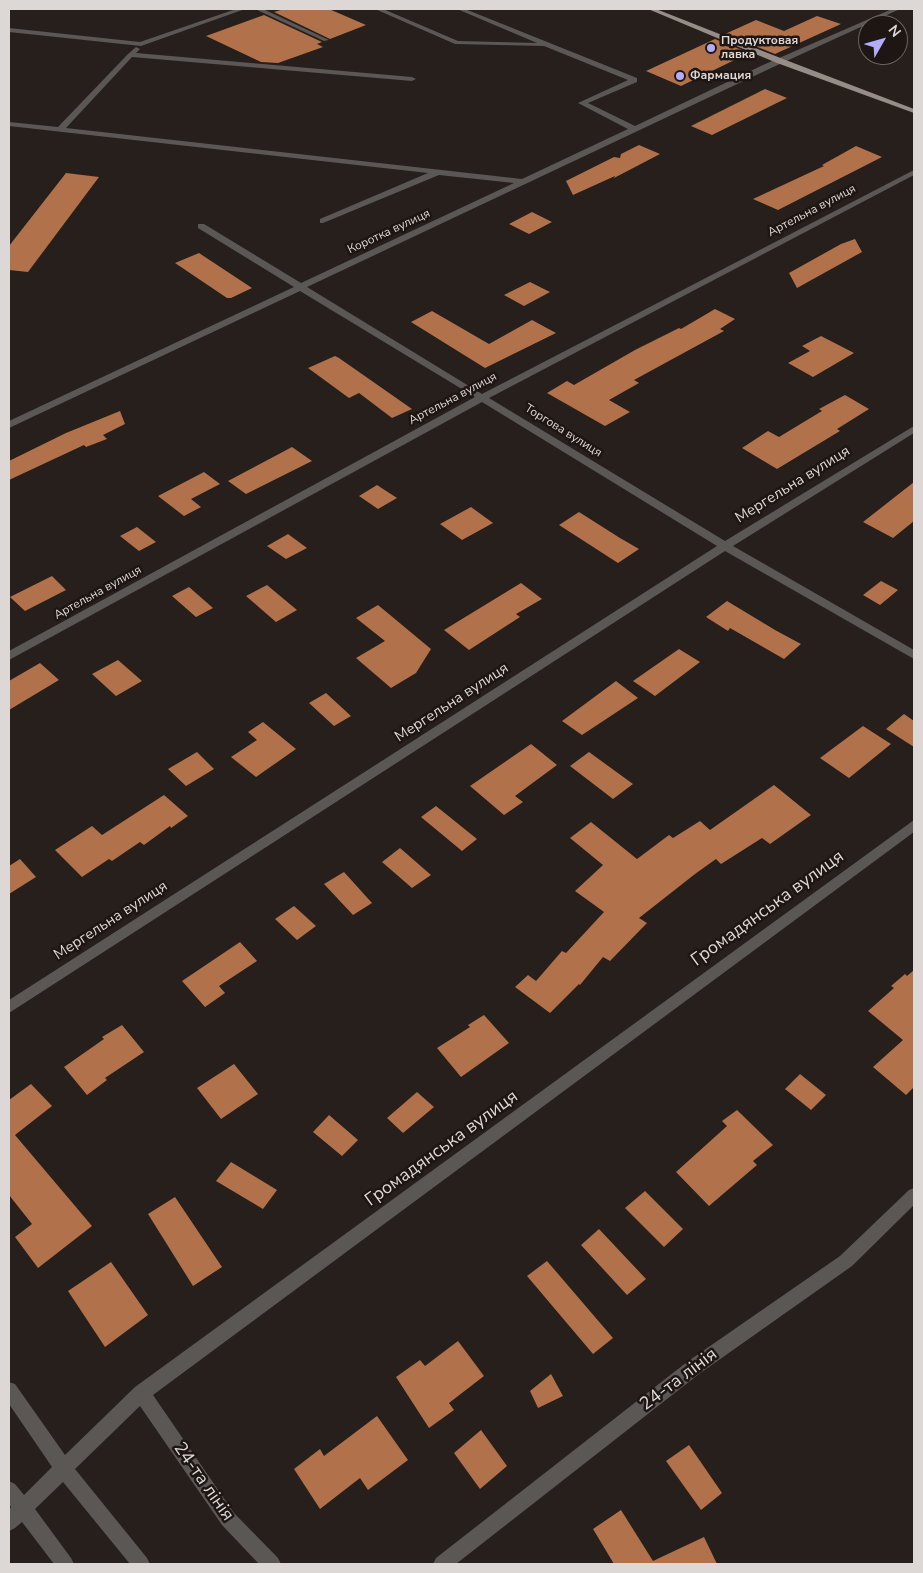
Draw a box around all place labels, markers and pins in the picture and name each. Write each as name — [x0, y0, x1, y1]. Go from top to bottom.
place label: Продуктовая лавка — [721, 34, 798, 62]
marker: Продуктовая лавка — [705, 42, 717, 54]
place label: Фармация — [690, 69, 751, 83]
marker: Фармация — [674, 70, 686, 82]

